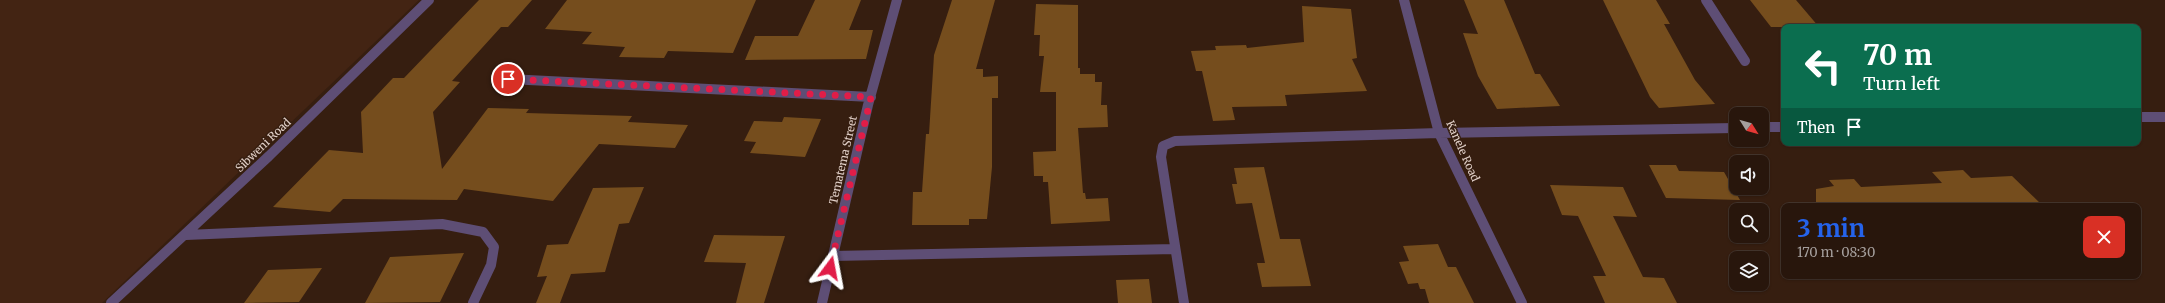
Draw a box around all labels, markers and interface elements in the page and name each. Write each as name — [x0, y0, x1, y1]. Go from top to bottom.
text: 70 m — [1863, 37, 1932, 73]
icon: left — [1797, 40, 1849, 92]
pin — [491, 62, 525, 96]
icon: arrive — [497, 68, 519, 90]
text: Turn left — [1863, 72, 1940, 95]
north arrow — [1729, 107, 1769, 147]
map controls — [1729, 107, 1769, 291]
street label: Tematema Street — [826, 114, 860, 206]
street label: Sibweni Road — [232, 115, 294, 175]
icon: arrive — [1843, 116, 1865, 138]
street label: Kanele Road — [1443, 118, 1483, 184]
text: Then — [1797, 118, 1835, 137]
button: sound — [1729, 155, 1769, 195]
button: search — [1729, 203, 1769, 243]
text: 3 min — [1797, 213, 1865, 244]
button: close — [2083, 216, 2125, 258]
text: 170 m · 08:30 — [1797, 244, 1875, 261]
position arrow — [809, 247, 851, 289]
button: layers — [1729, 251, 1769, 291]

